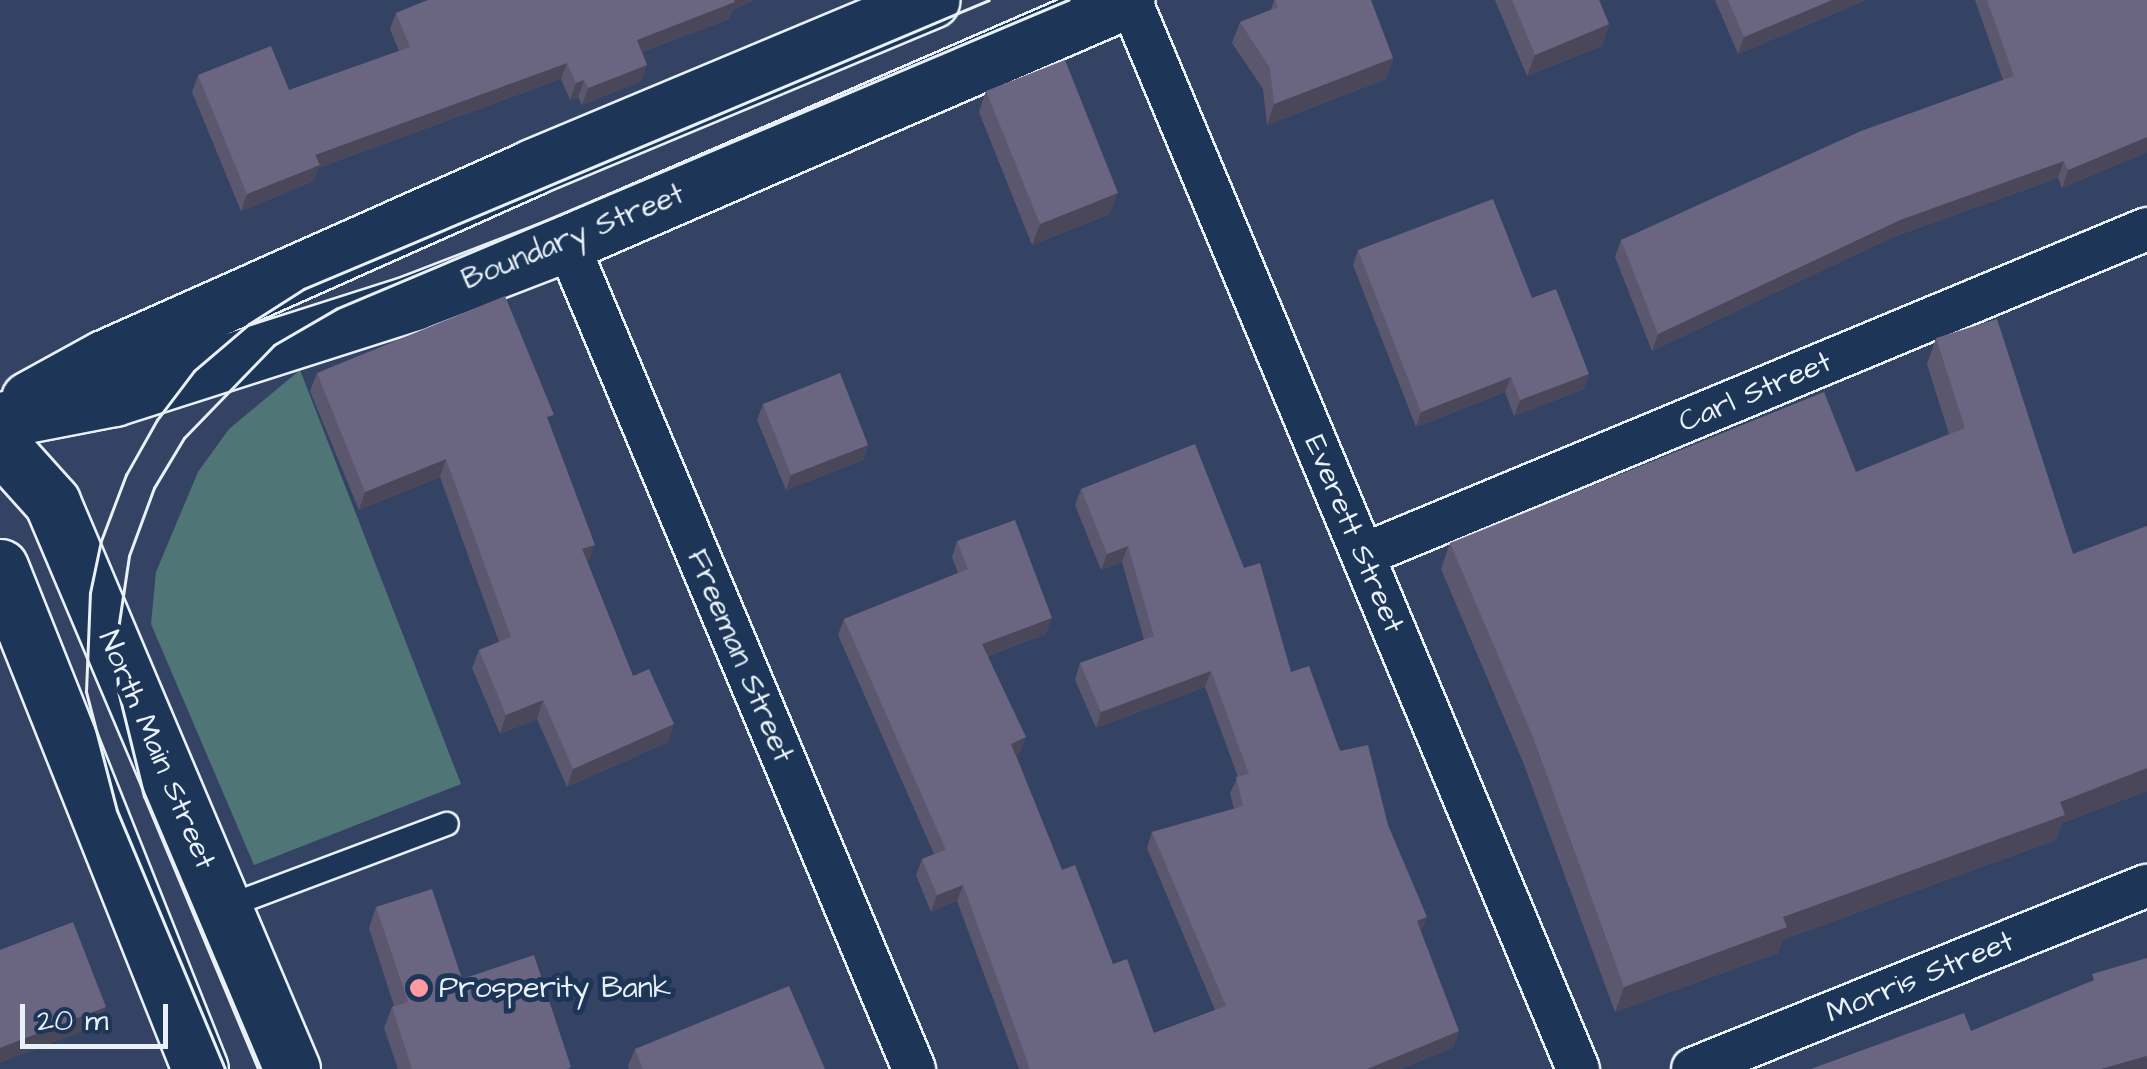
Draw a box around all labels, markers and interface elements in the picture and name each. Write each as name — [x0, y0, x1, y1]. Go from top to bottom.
street label: Boundary Street — [457, 176, 689, 298]
street label: Carl Street — [1673, 344, 1837, 440]
street label: Everett Street — [1296, 430, 1412, 638]
street label: Freeman Street — [679, 544, 801, 768]
street label: North Main Street — [91, 625, 223, 875]
street label: Morris Street — [1821, 923, 2019, 1031]
place label: Prosperity Bank — [439, 970, 671, 1006]
marker: Prosperity Bank — [408, 977, 430, 999]
scale bar — [25, 984, 172, 1046]
text: 20 m — [37, 1000, 108, 1042]

